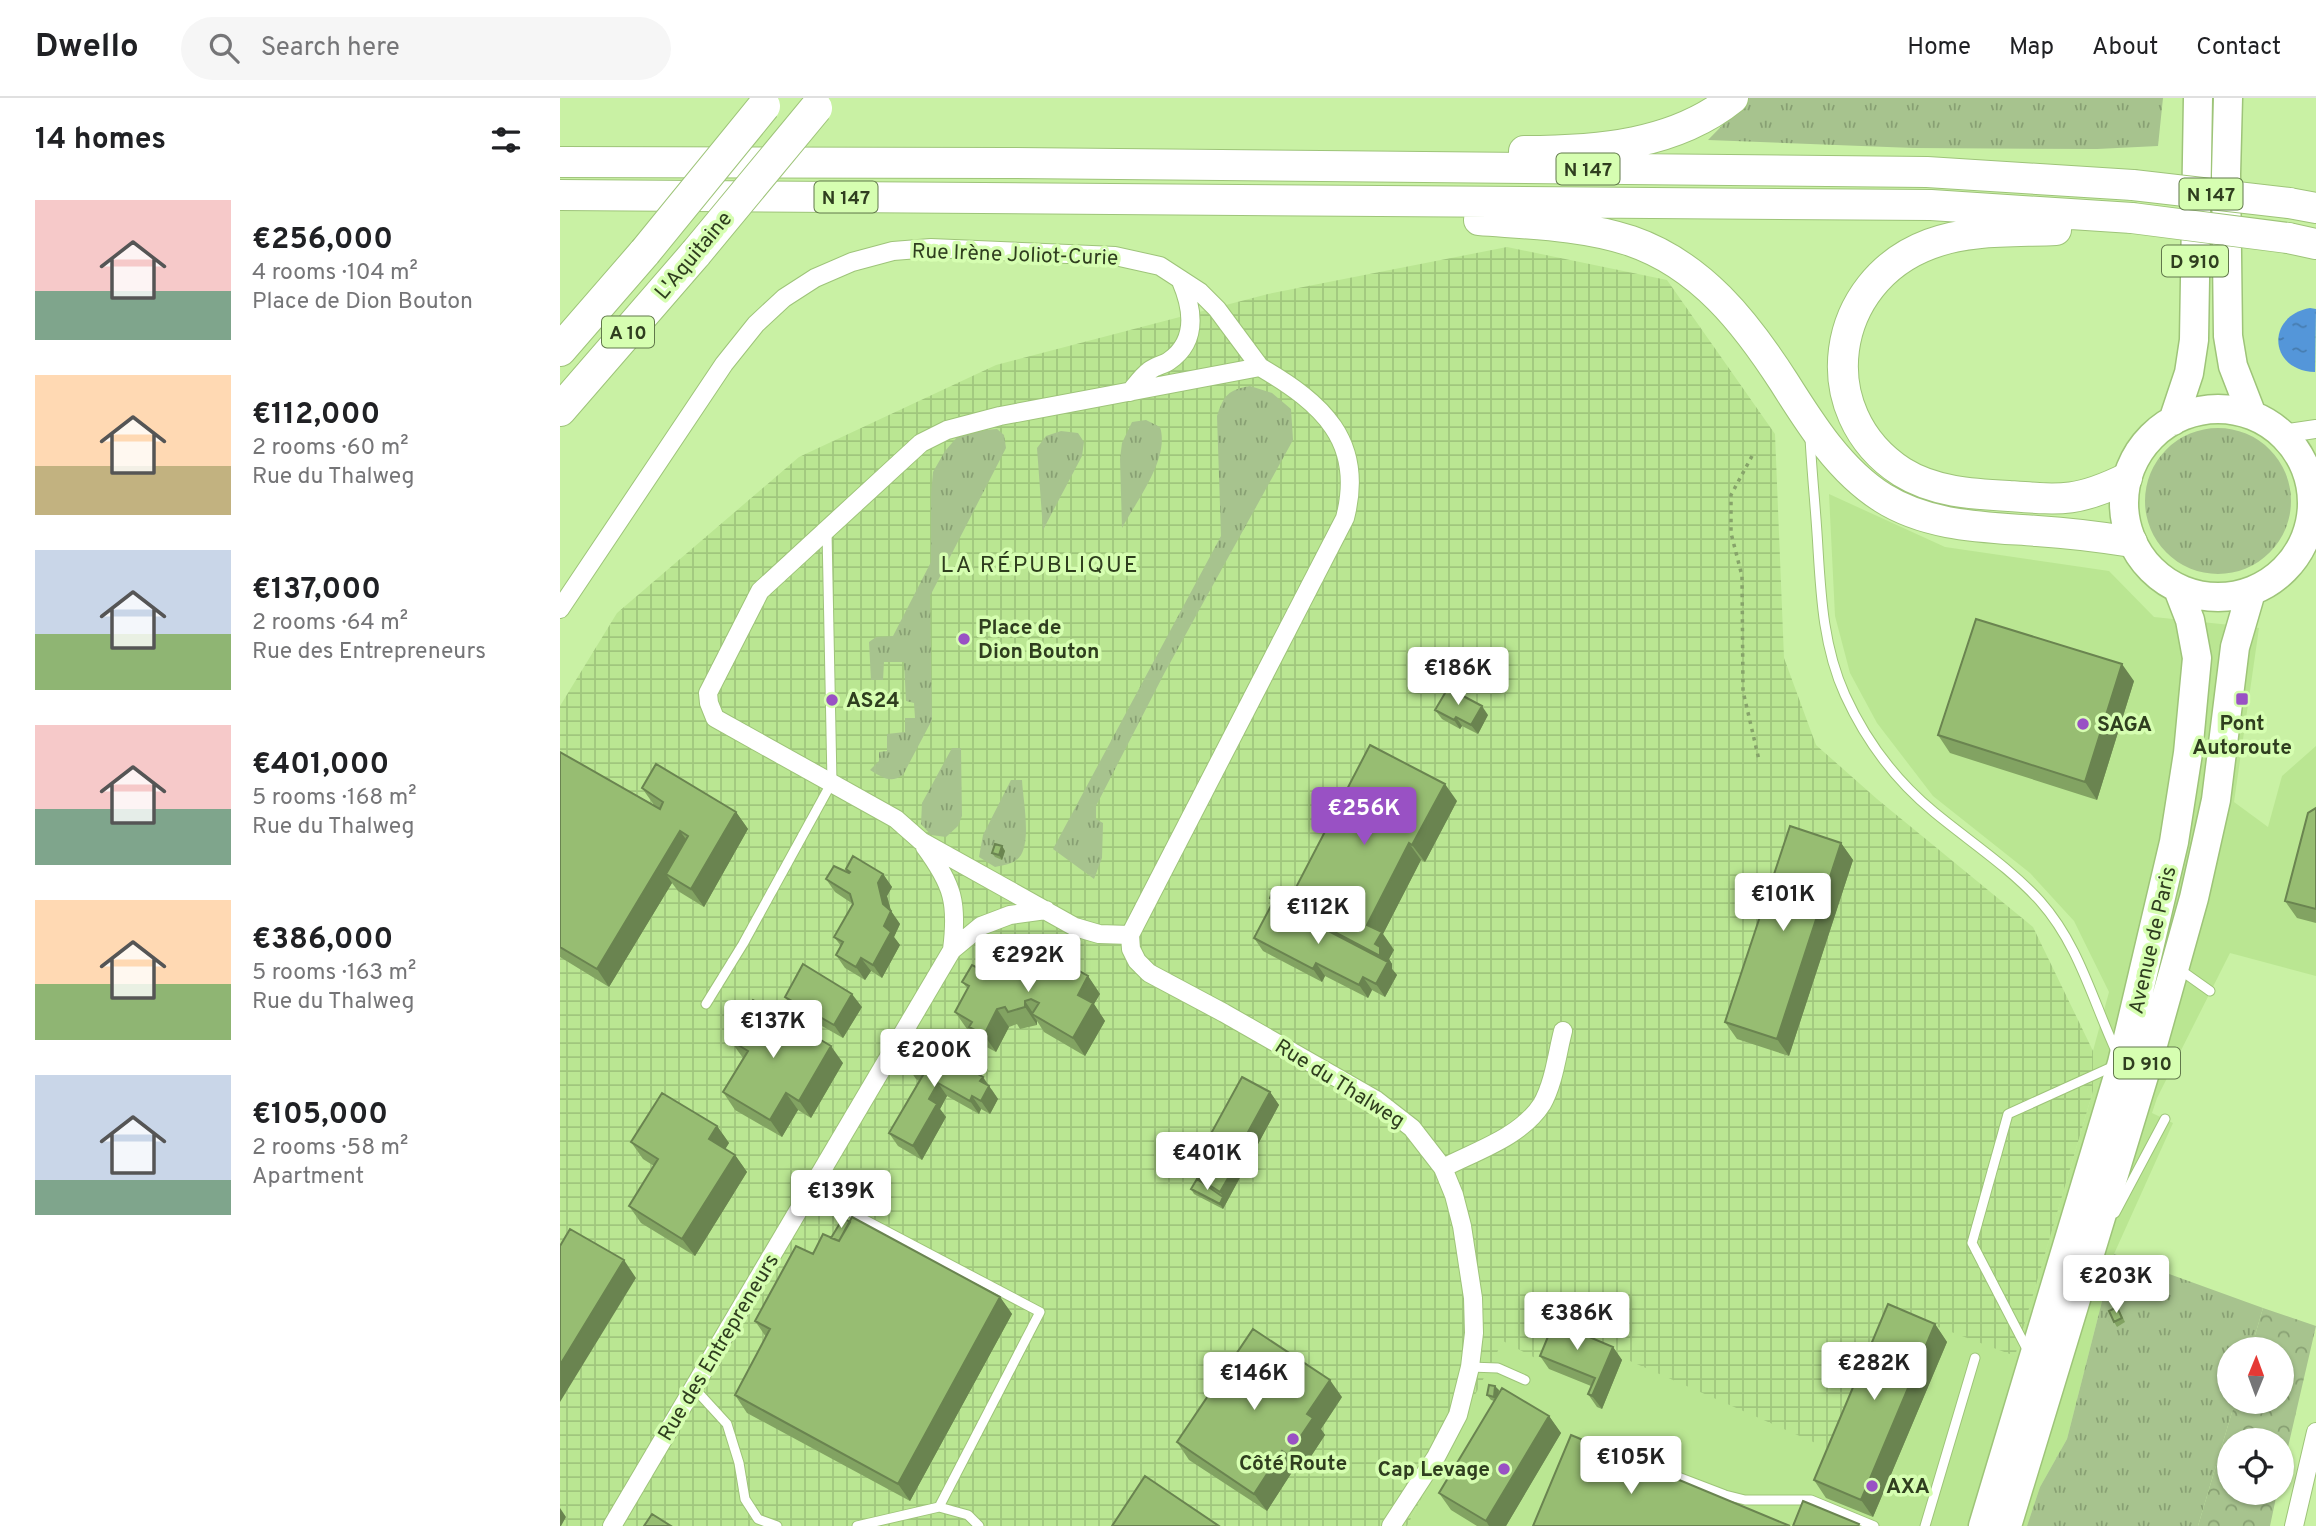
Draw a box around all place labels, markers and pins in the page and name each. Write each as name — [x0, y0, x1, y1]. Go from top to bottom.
place label: Place de Dion Bouton — [978, 615, 1099, 666]
marker: Place de Dion Bouton — [956, 631, 972, 647]
pin: €186K — [1409, 648, 1507, 707]
place label: AS24 — [846, 688, 900, 715]
marker: Pont Autoroute — [2234, 691, 2250, 707]
marker: AS24 — [824, 692, 840, 708]
place label: Pont Autoroute — [2192, 711, 2292, 762]
place label: SAGA — [2097, 712, 2152, 739]
marker: SAGA — [2075, 716, 2091, 732]
pin: €256K — [1315, 788, 1413, 847]
pin: €101K — [1734, 874, 1832, 933]
pin: €112K — [1269, 886, 1367, 946]
pin: €292K — [979, 934, 1077, 994]
pin: €137K — [724, 1000, 822, 1060]
pin: €200K — [885, 1030, 983, 1089]
pin: €401K — [1158, 1132, 1256, 1192]
pin: €139K — [792, 1170, 890, 1230]
pin: €203K — [2067, 1256, 2165, 1315]
pin: €386K — [1528, 1292, 1626, 1352]
pin: €282K — [1825, 1342, 1923, 1402]
pin: €146K — [1205, 1352, 1303, 1412]
marker: Côté Route — [1285, 1431, 1301, 1447]
pin: €105K — [1582, 1436, 1680, 1496]
place label: Côté Route — [1239, 1451, 1347, 1478]
place label: Cap Levage — [1378, 1457, 1490, 1484]
marker: Cap Levage — [1496, 1461, 1512, 1477]
place label: AXA — [1886, 1474, 1930, 1501]
marker: AXA — [1864, 1478, 1880, 1494]

